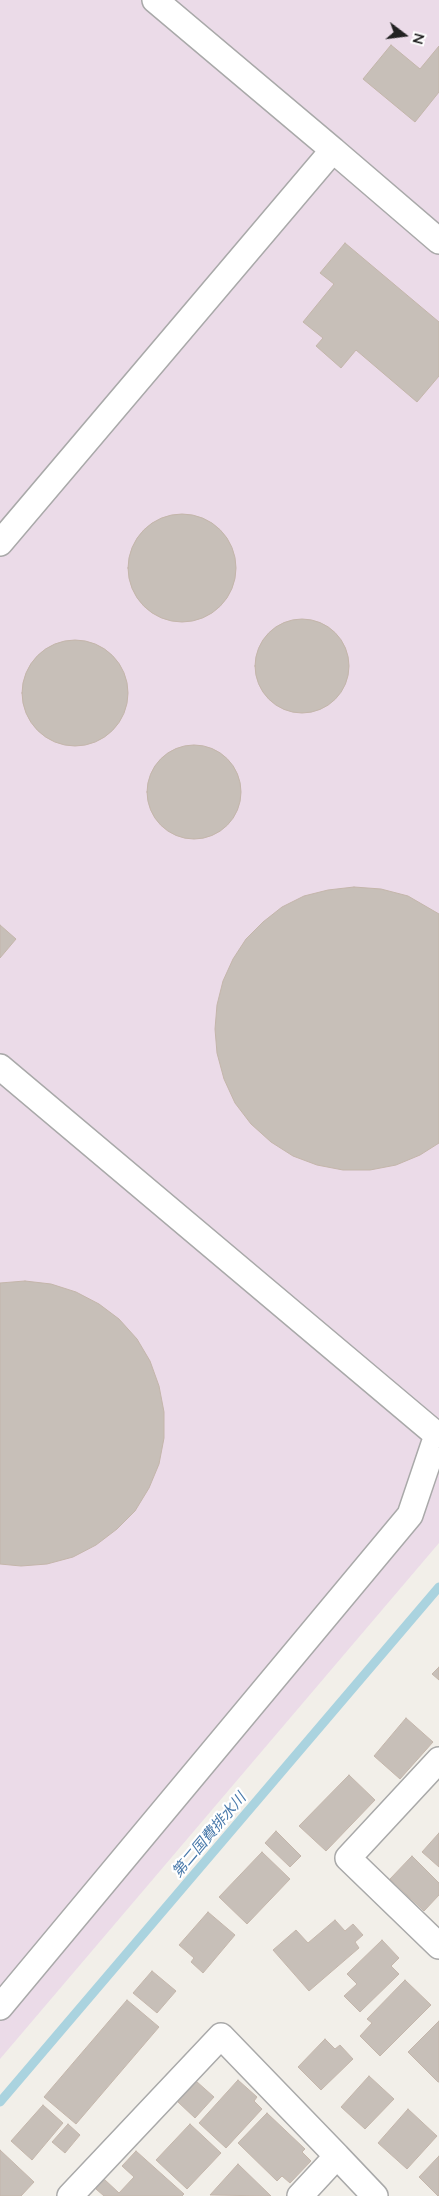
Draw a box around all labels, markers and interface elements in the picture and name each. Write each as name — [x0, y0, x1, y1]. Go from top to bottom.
north arrow — [379, 10, 429, 60]
text: N — [409, 32, 429, 46]
water label: 第二国費排水川 — [168, 1789, 250, 1881]

